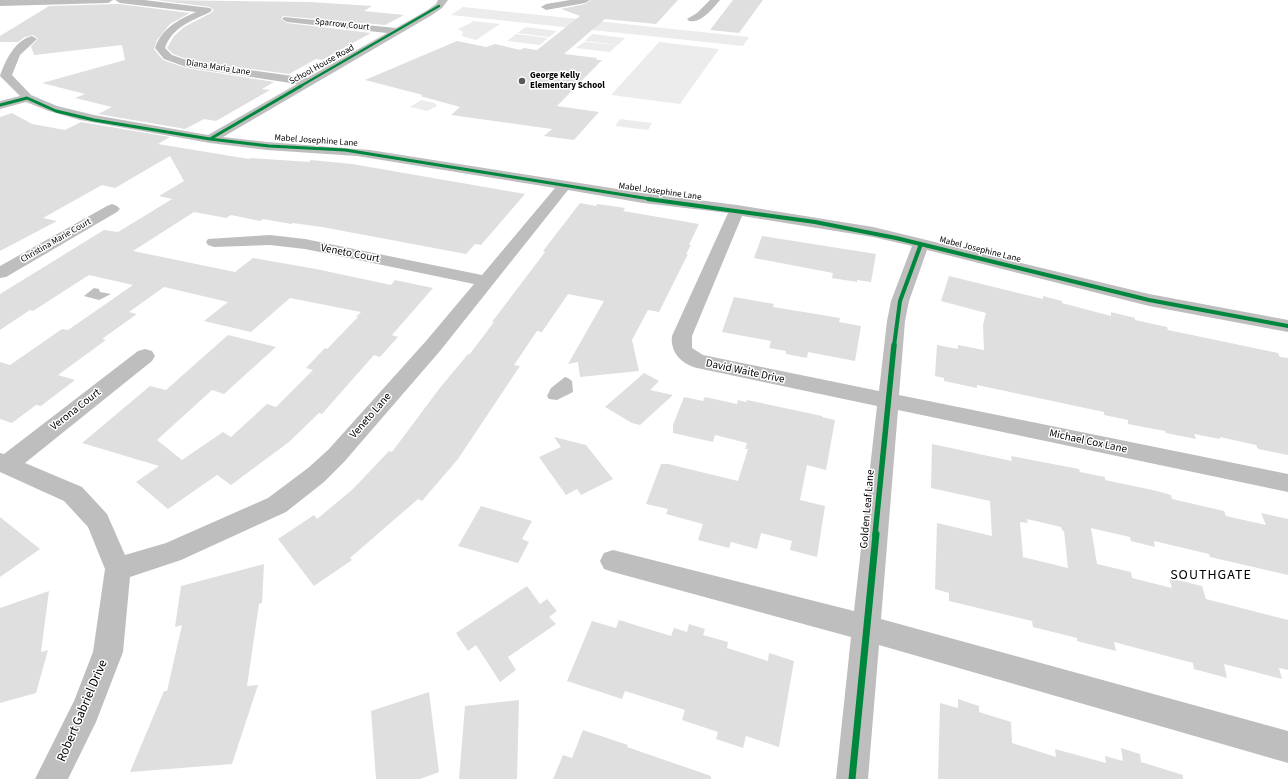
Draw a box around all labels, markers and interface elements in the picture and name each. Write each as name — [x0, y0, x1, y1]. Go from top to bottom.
street label: Sparrow Court — [314, 17, 370, 33]
street label: School House Road — [288, 43, 356, 87]
street label: Diana Maria Lane — [185, 58, 251, 78]
place label: George Kelly Elementary School — [530, 71, 605, 92]
marker: George Kelly Elementary School — [517, 76, 527, 86]
street label: Mabel Josephine Lane — [274, 133, 358, 149]
street label: Mabel Josephine Lane — [618, 181, 702, 203]
street label: Christina Marie Court — [19, 217, 93, 265]
street label: Mabel Josephine Lane — [938, 235, 1022, 265]
street label: Veneto Court — [319, 242, 381, 266]
street label: David Waite Drive — [704, 357, 786, 387]
street label: Verona Court — [48, 386, 104, 434]
street label: Veneto Lane — [348, 390, 394, 442]
street label: Michael Cox Lane — [1048, 427, 1128, 457]
street label: Golden Leaf Lane — [858, 469, 878, 549]
district label: SOUTHGATE — [1170, 568, 1252, 584]
street label: Robert Gabriel Drive — [54, 658, 112, 764]

